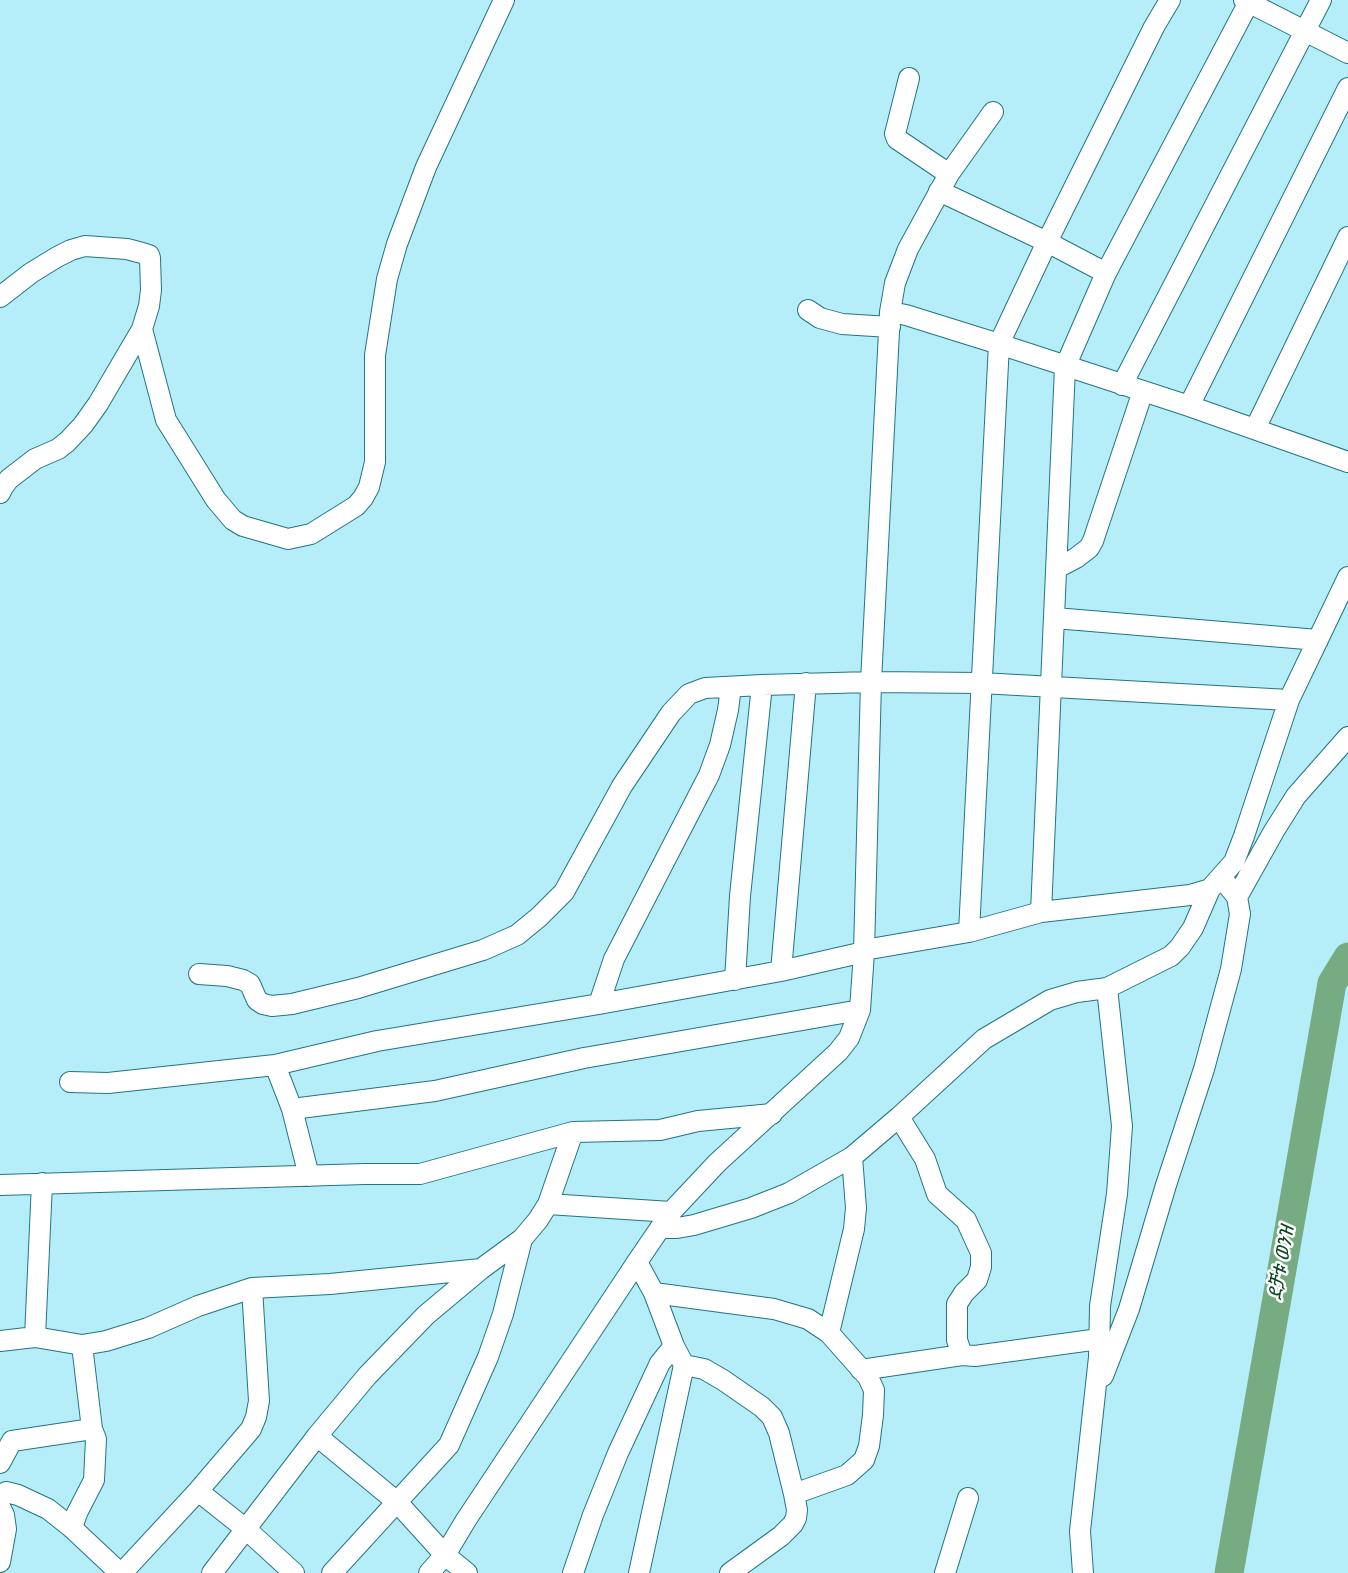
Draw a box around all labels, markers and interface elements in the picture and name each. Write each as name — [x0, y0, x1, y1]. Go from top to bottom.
water label: ደቻቱ ወንዝ — [1265, 1224, 1301, 1302]

